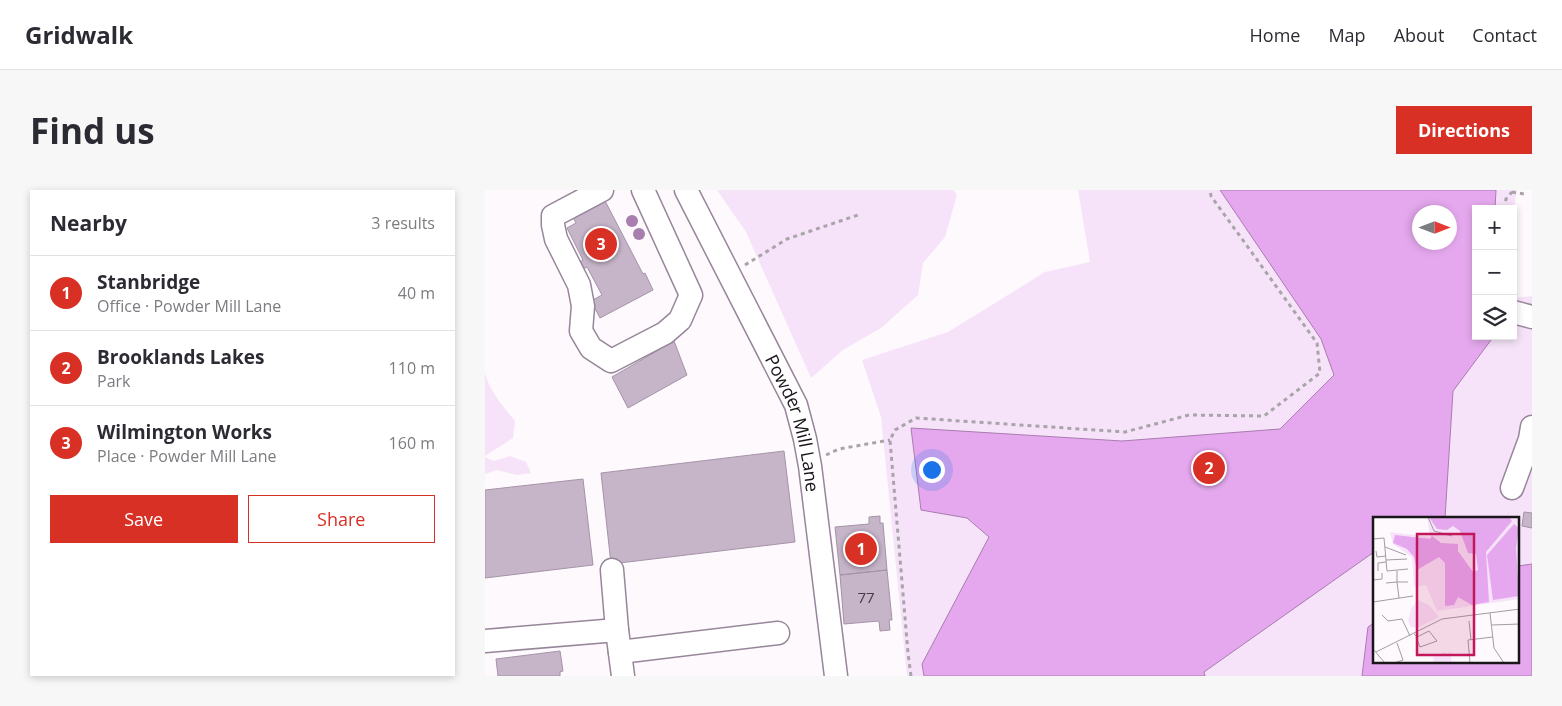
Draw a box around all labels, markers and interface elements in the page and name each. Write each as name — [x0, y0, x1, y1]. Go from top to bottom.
text: Gridwalk — [25, 18, 133, 51]
text: Home — [1250, 23, 1300, 47]
text: Map — [1328, 23, 1366, 47]
text: About — [1394, 23, 1444, 47]
text: Contact — [1472, 23, 1537, 47]
button: Directions — [1396, 106, 1532, 154]
text: Find us — [30, 107, 155, 154]
north arrow — [1412, 205, 1457, 250]
map controls — [1472, 205, 1517, 340]
button: + — [1472, 205, 1517, 250]
text: Nearby — [50, 209, 127, 237]
text: 3 results — [371, 212, 435, 234]
pin: 3 — [585, 225, 617, 263]
button: − — [1472, 250, 1517, 295]
text: Stanbridge — [97, 269, 200, 295]
text: 1 — [61, 282, 71, 304]
text: 40 m — [398, 282, 435, 304]
text: Office · Powder Mill Lane — [97, 295, 281, 317]
button: layers — [1472, 295, 1517, 340]
text: Brooklands Lakes — [97, 344, 265, 370]
street label: Powder Mill Lane — [760, 350, 825, 493]
text: 2 — [61, 357, 71, 379]
text: 110 m — [389, 357, 435, 379]
text: Park — [97, 370, 130, 392]
text: Wilmington Works — [97, 419, 272, 445]
text: 3 — [61, 432, 71, 454]
text: 160 m — [389, 432, 435, 454]
text: Place · Powder Mill Lane — [97, 445, 277, 467]
pin: 2 — [1193, 449, 1225, 487]
your location — [919, 457, 945, 483]
button: Save — [50, 495, 238, 543]
button: Share — [248, 495, 435, 543]
inset map — [1373, 517, 1519, 663]
pin: 1 — [845, 530, 877, 568]
house number: 77 — [857, 587, 875, 607]

